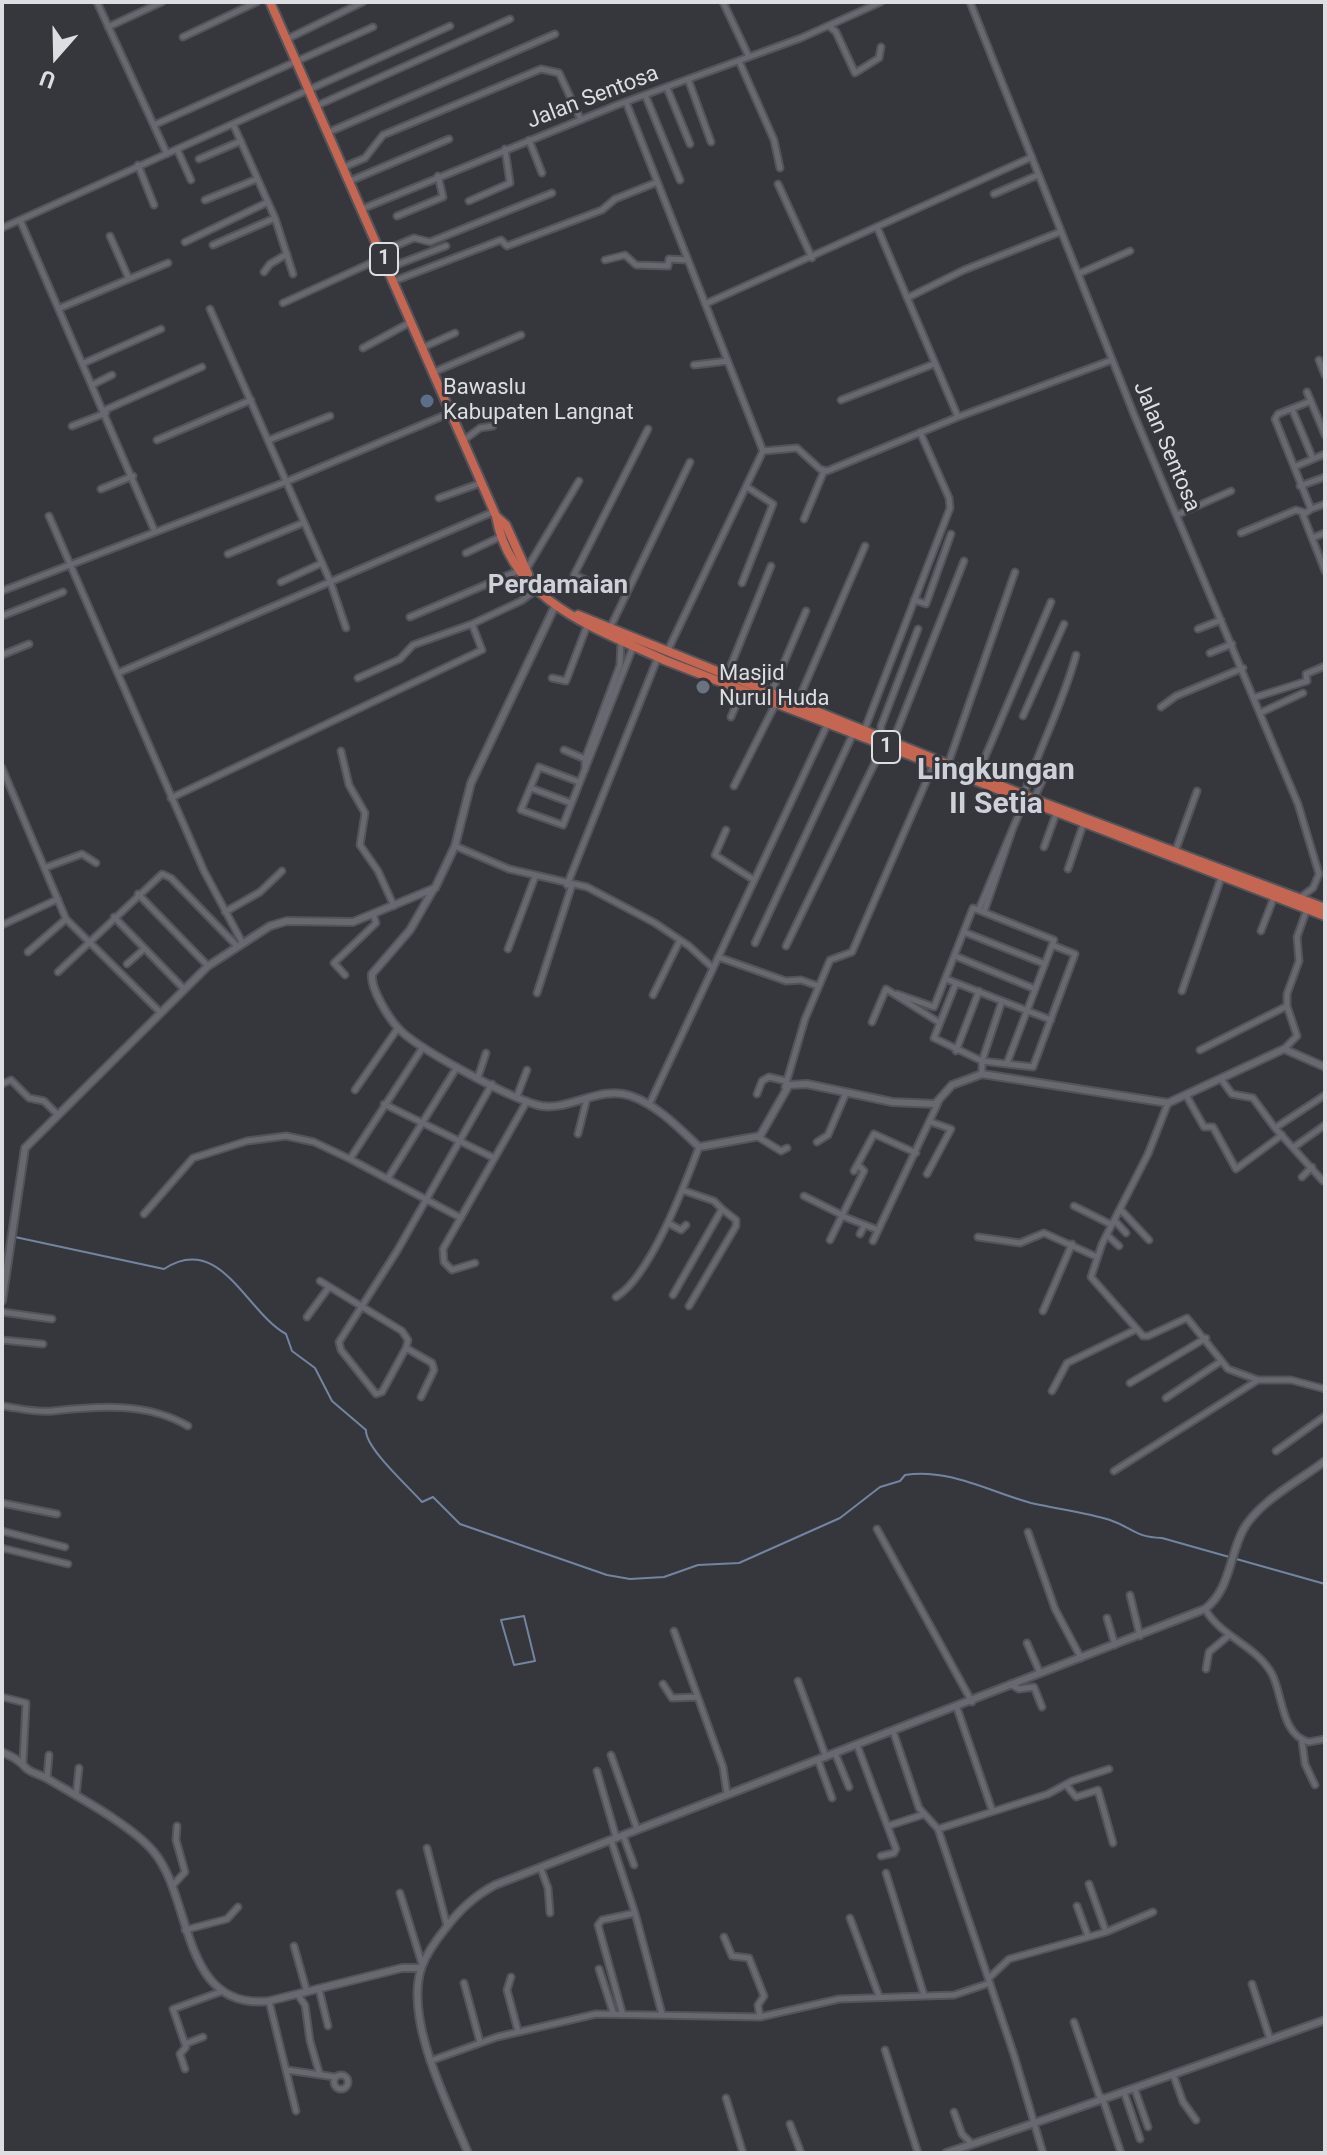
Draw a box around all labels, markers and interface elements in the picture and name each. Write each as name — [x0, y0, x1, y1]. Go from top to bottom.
north arrow — [16, 16, 96, 96]
street label: Jalan Sentosa — [523, 61, 663, 135]
text: U — [37, 65, 59, 93]
road number: 1 — [370, 243, 398, 275]
place label: Bawaslu Kabupaten Langnat — [443, 375, 634, 426]
street label: Jalan Sentosa — [1127, 378, 1205, 516]
marker: Bawaslu Kabupaten Langnat — [418, 392, 436, 410]
district label: Perdamaian — [488, 570, 628, 602]
place label: Masjid Nurul Huda — [719, 661, 829, 712]
marker: Masjid Nurul Huda — [694, 678, 712, 696]
road number: 1 — [872, 731, 900, 763]
district label: Lingkungan II Setia — [917, 753, 1075, 824]

